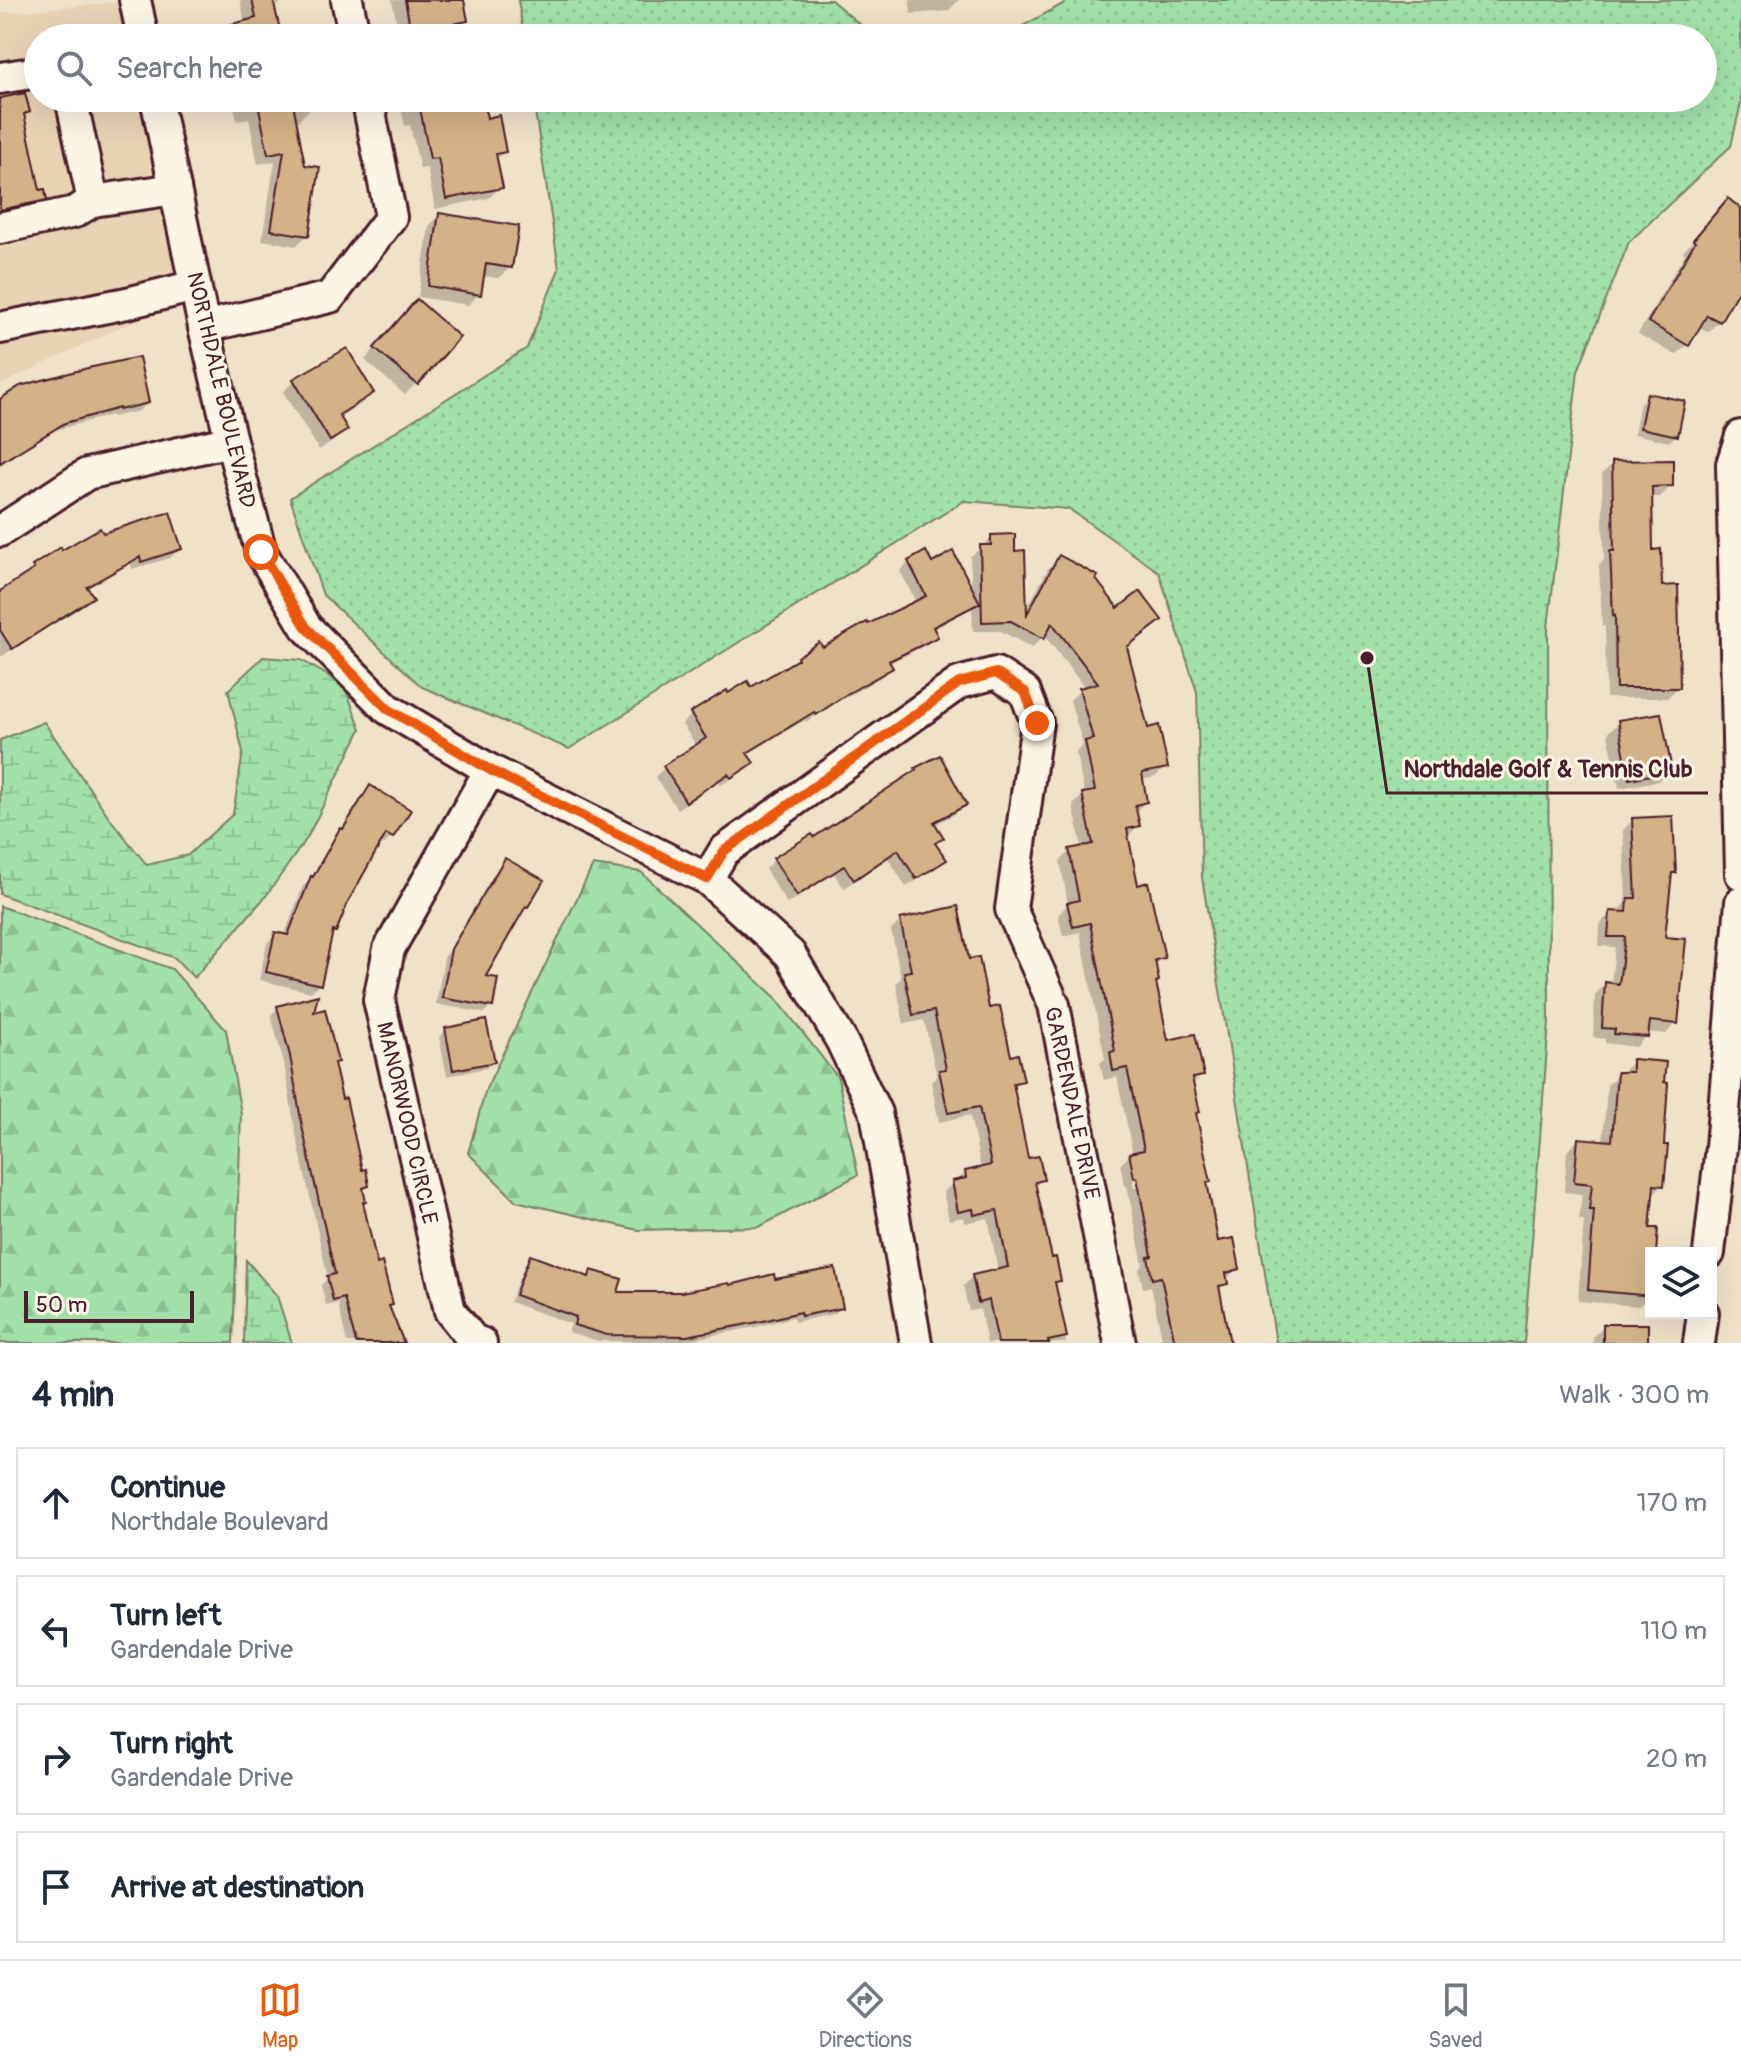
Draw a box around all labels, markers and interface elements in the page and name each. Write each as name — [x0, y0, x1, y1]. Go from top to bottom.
search box — [24, 24, 1717, 112]
icon: search — [52, 46, 96, 90]
text: Search here — [116, 50, 263, 87]
street label: NORTHDALE BOULEVARD — [180, 269, 262, 511]
route start — [243, 534, 279, 570]
route end — [1019, 705, 1055, 741]
callout: Northdale Golf & Tennis Club — [1387, 745, 1708, 793]
text: Northdale Golf & Tennis Club — [1404, 755, 1693, 784]
street label: GARDENDALE DRIVE — [1038, 1004, 1106, 1202]
street label: MANORWOOD CIRCLE — [370, 1019, 444, 1227]
map controls — [1645, 1247, 1717, 1319]
button: layers — [1645, 1247, 1717, 1319]
scale bar — [24, 1287, 194, 1323]
text: 50 m — [36, 1291, 87, 1319]
text: 4 min — [32, 1374, 114, 1417]
text: Walk · 300 m — [1559, 1379, 1709, 1411]
text: Continue — [110, 1469, 225, 1506]
icon: ahead — [34, 1481, 78, 1525]
text: 170 m — [1637, 1487, 1707, 1519]
text: Northdale Boulevard — [110, 1506, 329, 1538]
text: Turn left — [110, 1597, 221, 1634]
icon: left — [34, 1609, 78, 1653]
text: 110 m — [1640, 1615, 1707, 1647]
text: Gardendale Drive — [110, 1634, 293, 1666]
text: Turn right — [110, 1725, 233, 1762]
icon: right — [34, 1737, 78, 1781]
text: 20 m — [1646, 1743, 1707, 1775]
text: Gardendale Drive — [110, 1762, 293, 1794]
icon: arrive — [34, 1865, 78, 1909]
text: Arrive at destination — [110, 1869, 364, 1906]
tab: Map — [258, 1978, 302, 2054]
tab: Directions — [819, 1978, 912, 2054]
tab: Saved — [1428, 1978, 1483, 2054]

